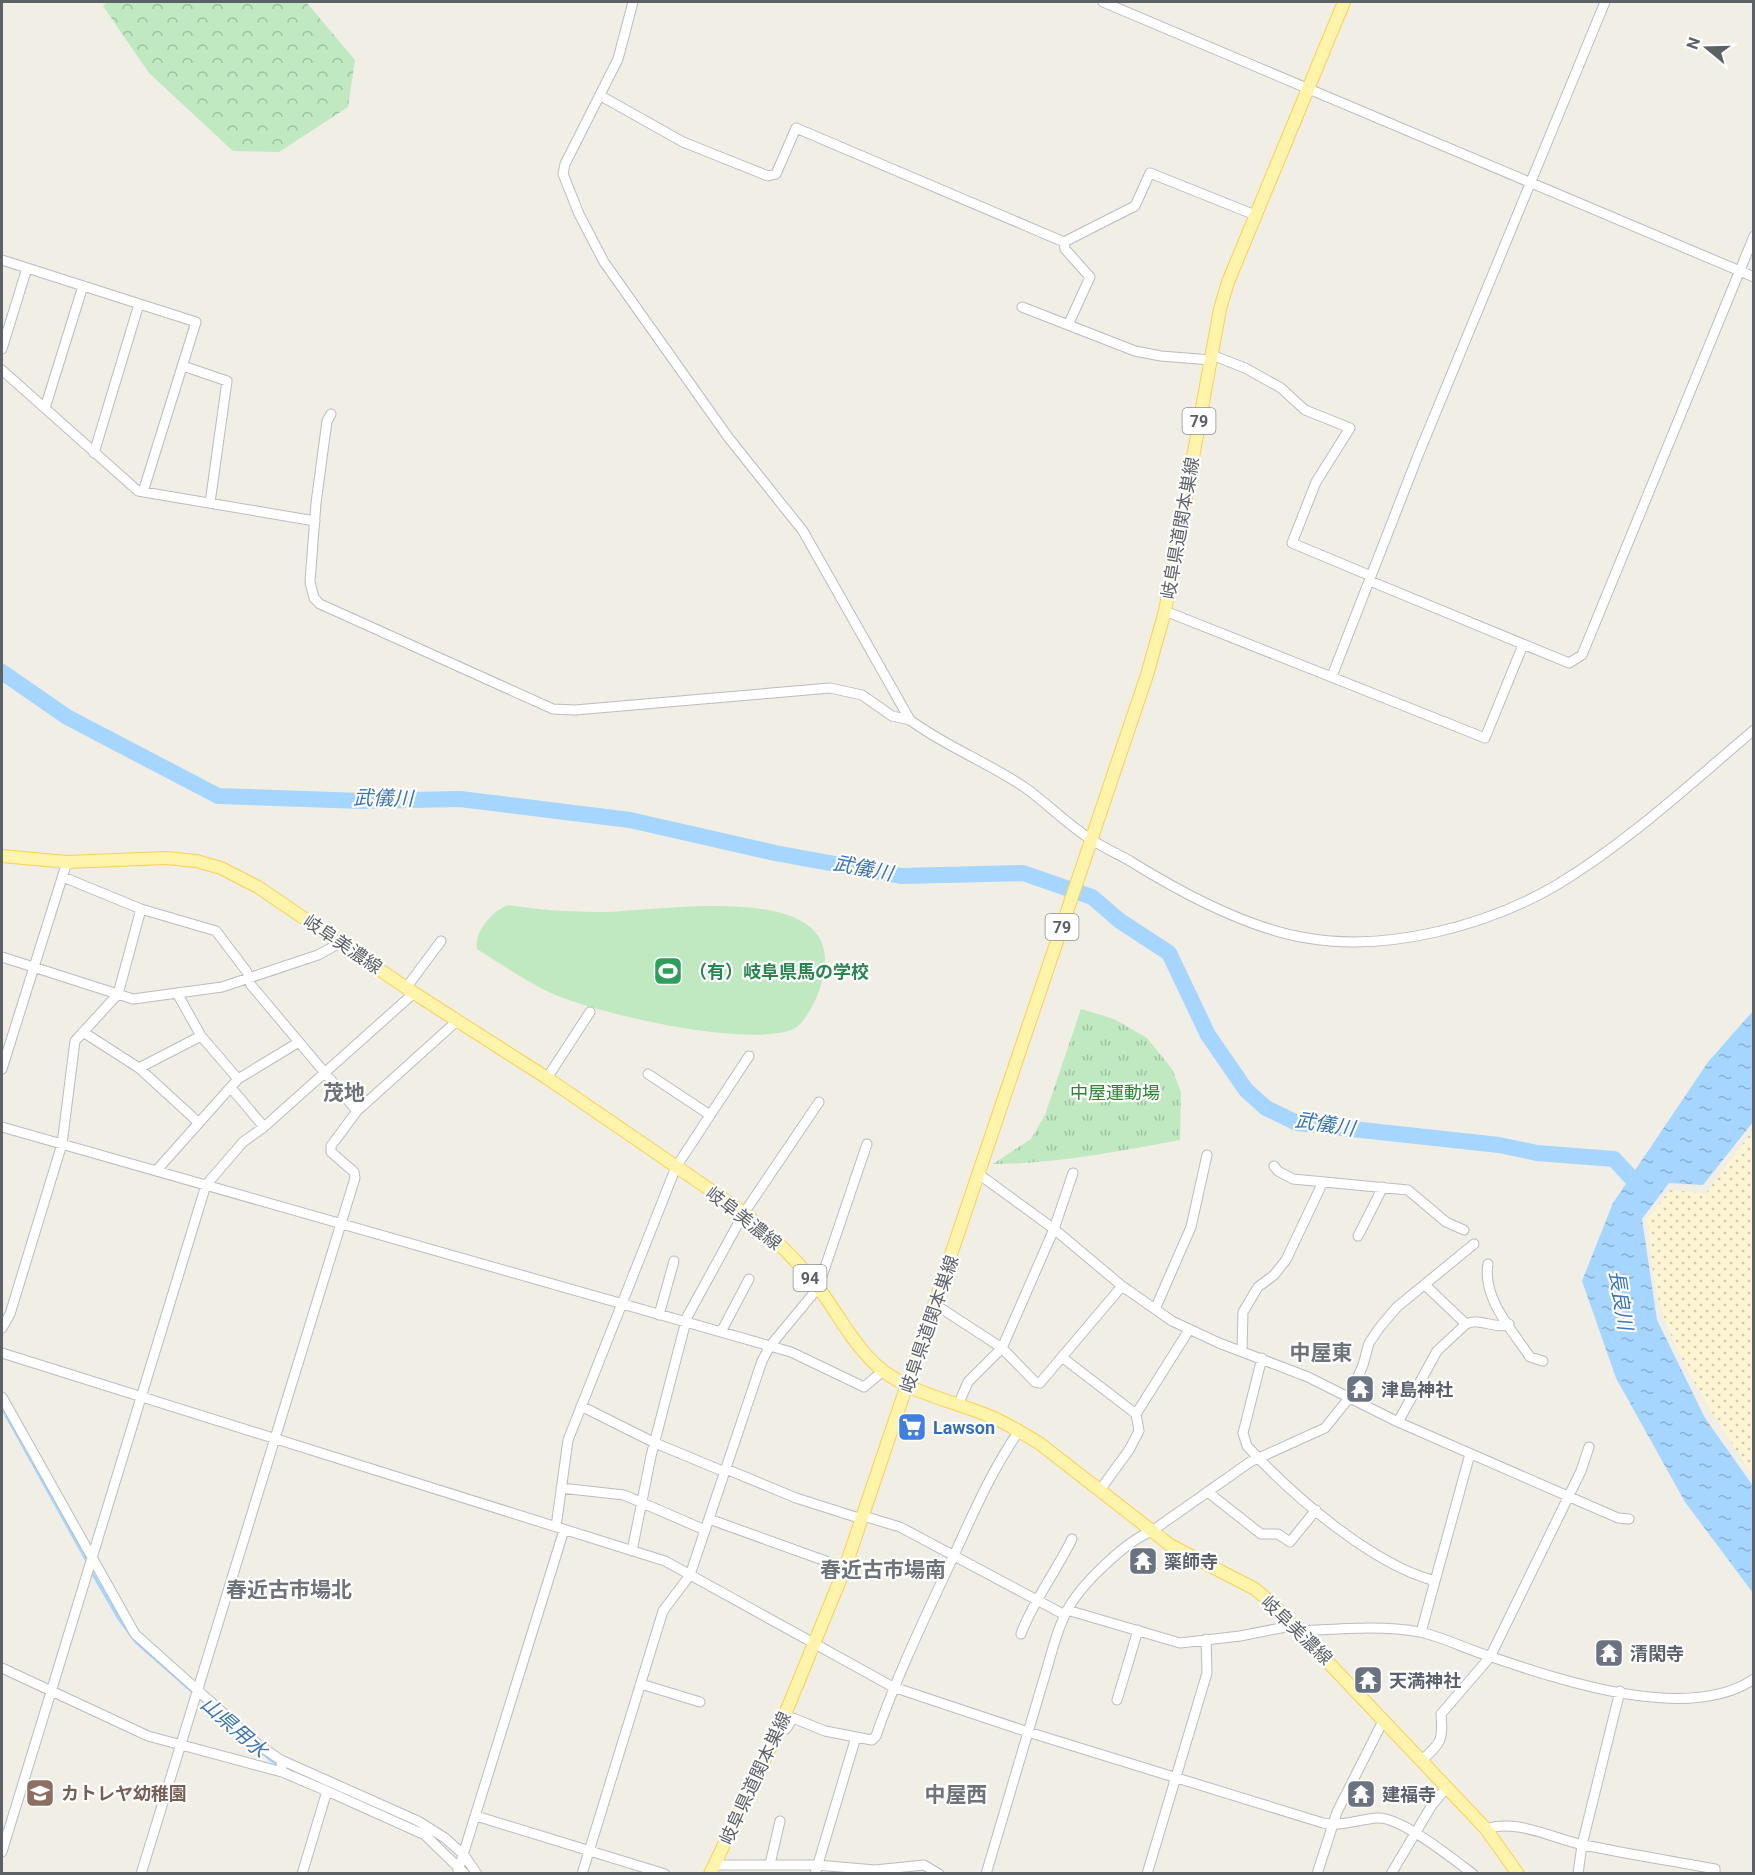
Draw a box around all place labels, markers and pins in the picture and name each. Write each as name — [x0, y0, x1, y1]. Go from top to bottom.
sports icon: （有）岐阜県馬の学校 — [652, 955, 684, 987]
place label: （有）岐阜県馬の学校 — [689, 961, 869, 982]
temple icon: 津島神社 — [1344, 1373, 1376, 1405]
place label: 津島神社 — [1381, 1379, 1453, 1400]
supermarket icon: Lawson — [896, 1411, 928, 1443]
place label: Lawson — [933, 1417, 995, 1438]
temple icon: 薬師寺 — [1127, 1545, 1159, 1577]
place label: 薬師寺 — [1164, 1551, 1218, 1572]
temple icon: 清閑寺 — [1593, 1637, 1625, 1669]
place label: 清閑寺 — [1630, 1643, 1684, 1664]
temple icon: 天満神社 — [1352, 1664, 1384, 1696]
place label: 天満神社 — [1389, 1670, 1461, 1691]
school or university icon: カトレヤ幼稚園 — [24, 1777, 56, 1809]
temple icon: 建福寺 — [1345, 1778, 1377, 1810]
place label: カトレヤ幼稚園 — [61, 1783, 187, 1804]
place label: 建福寺 — [1382, 1784, 1436, 1805]

